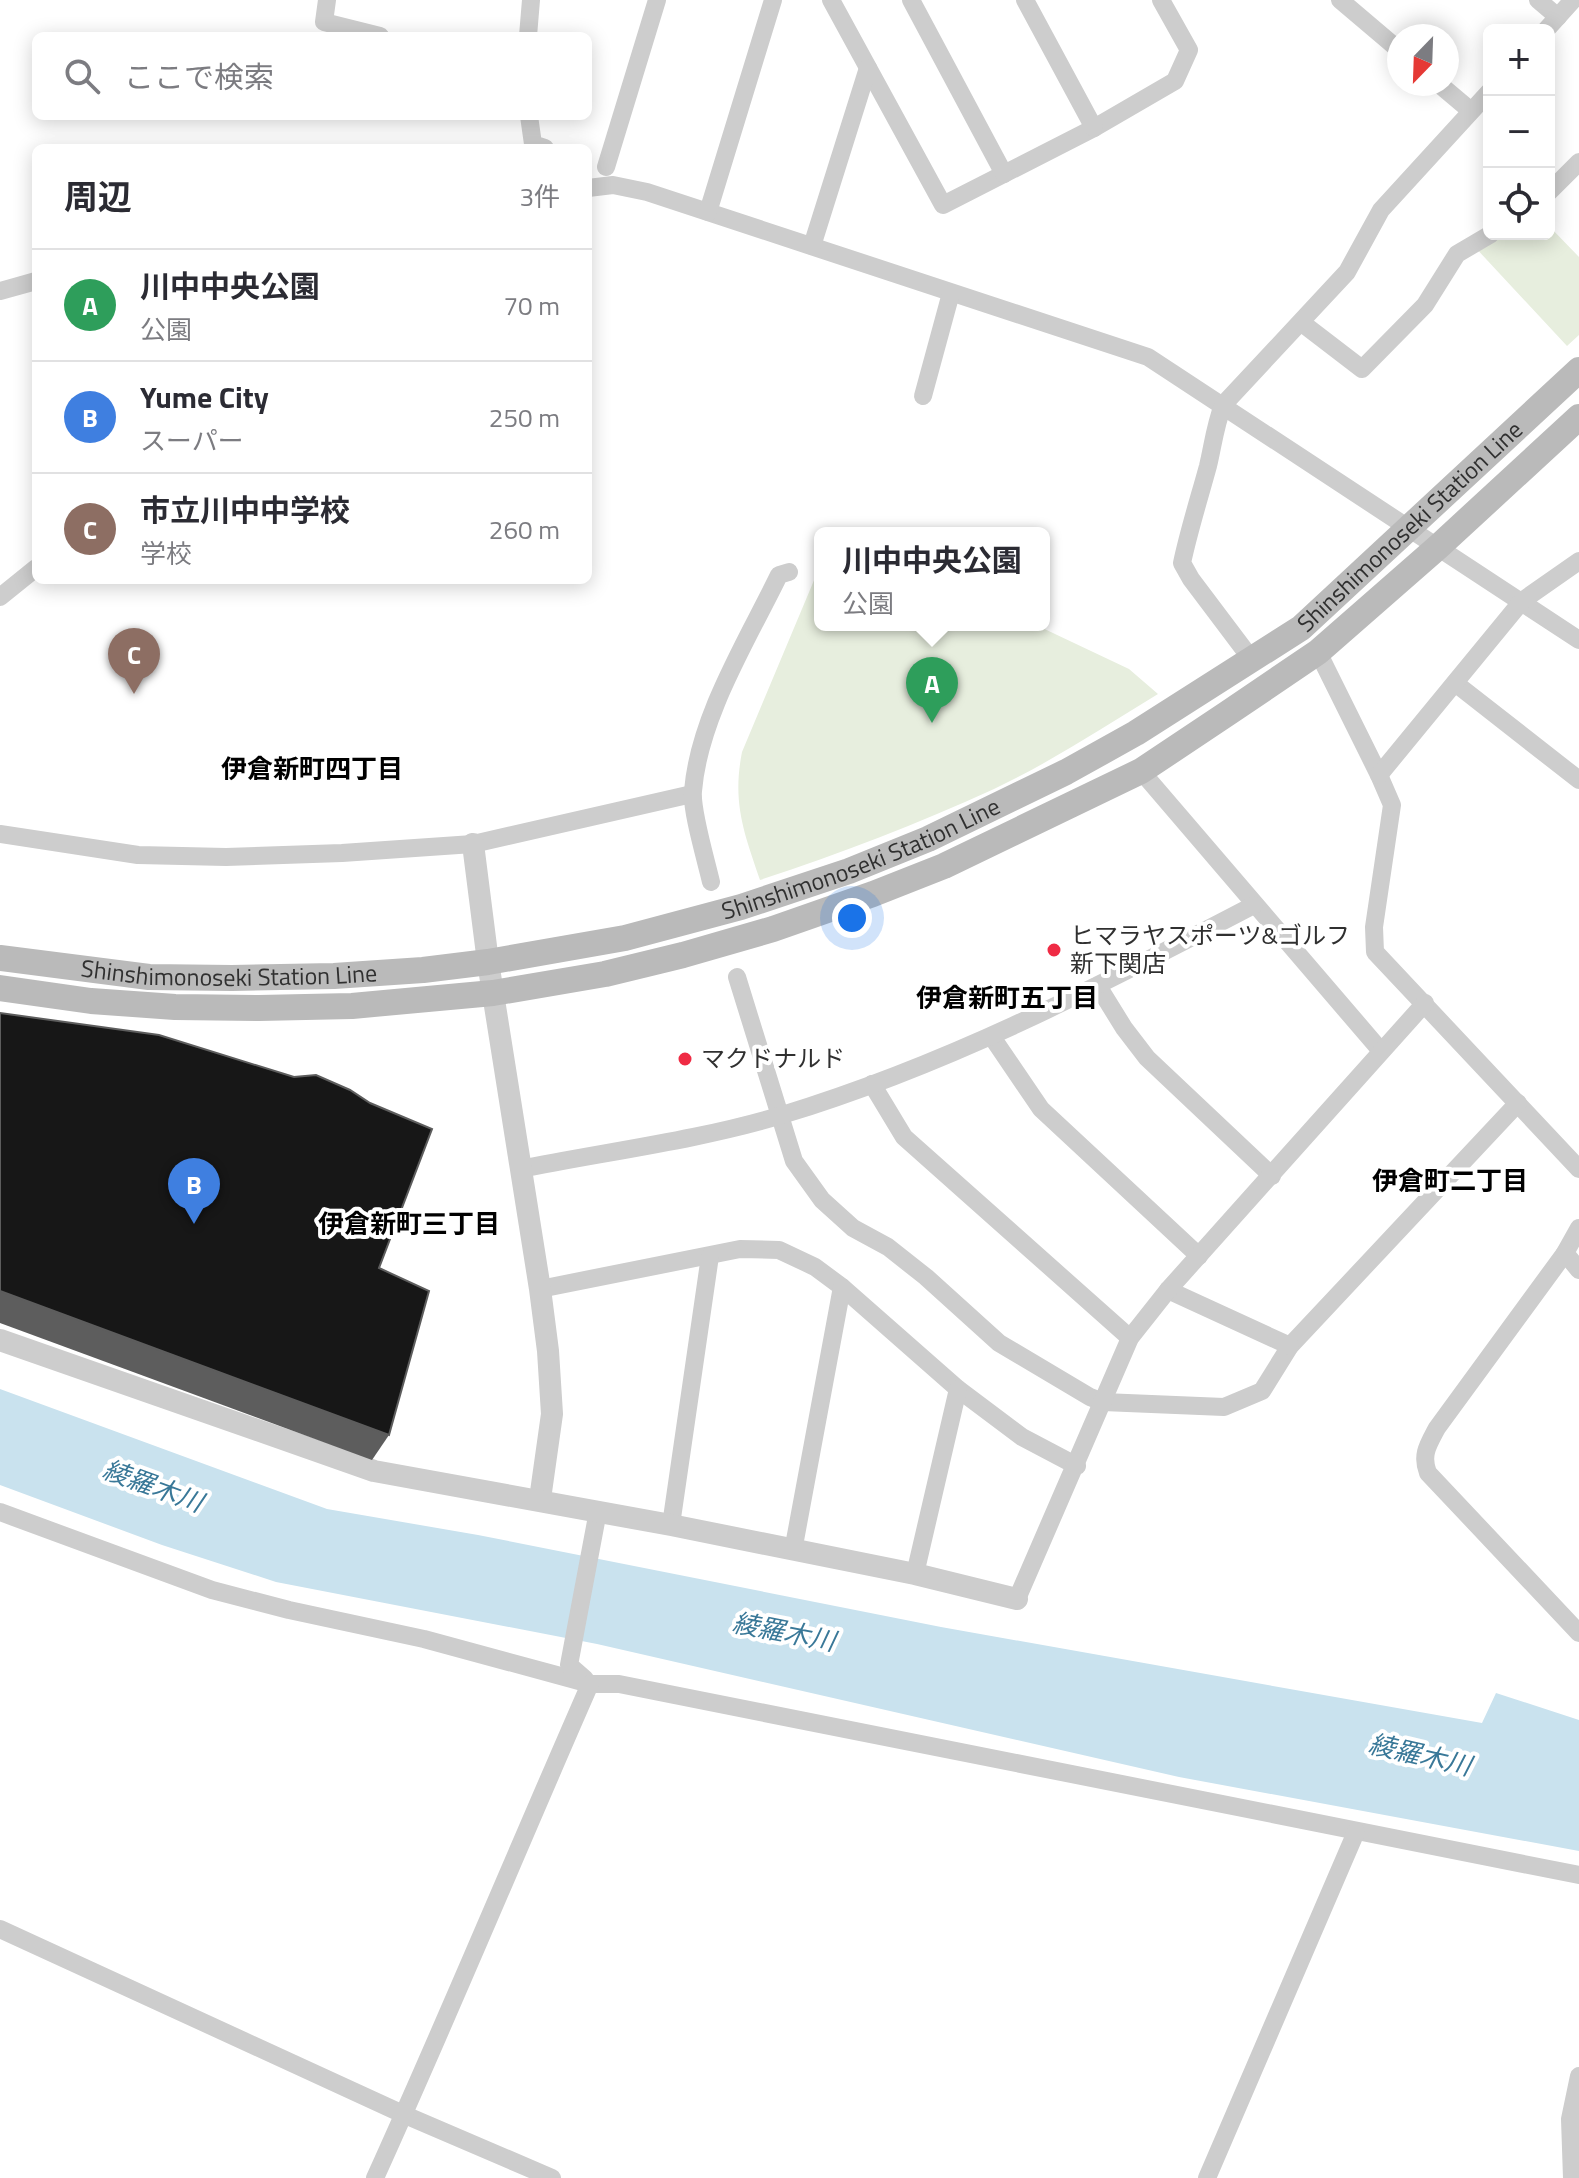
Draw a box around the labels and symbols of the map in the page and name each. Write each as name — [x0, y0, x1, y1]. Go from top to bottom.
north arrow — [1387, 24, 1459, 96]
street label: Shinshimonoseki Station Line — [1288, 412, 1530, 640]
pin: C — [108, 628, 160, 694]
pin: A — [906, 657, 958, 723]
district label: 伊倉新町四丁目 — [221, 749, 403, 788]
street label: Shinshimonoseki Station Line — [717, 788, 1006, 928]
your location — [832, 898, 872, 938]
place label: ヒマラヤスポーツ&ゴルフ 新下関店 — [1070, 917, 1350, 981]
marker: ヒマラヤスポーツ&ゴルフ 新下関店 — [1045, 941, 1063, 959]
street label: Shinshimonoseki Station Line — [79, 949, 378, 995]
district label: 伊倉新町五丁目 — [916, 978, 1098, 1017]
place label: マクドナルド — [701, 1040, 845, 1076]
marker: マクドナルド — [676, 1050, 694, 1068]
pin: B — [168, 1158, 220, 1224]
district label: 伊倉町二丁目 — [1372, 1161, 1528, 1200]
district label: 伊倉新町三丁目 — [318, 1204, 500, 1243]
water label: 綾羅木川 — [98, 1449, 212, 1523]
water label: 綾羅木川 — [729, 1602, 842, 1661]
water label: 綾羅木川 — [1365, 1724, 1478, 1786]

